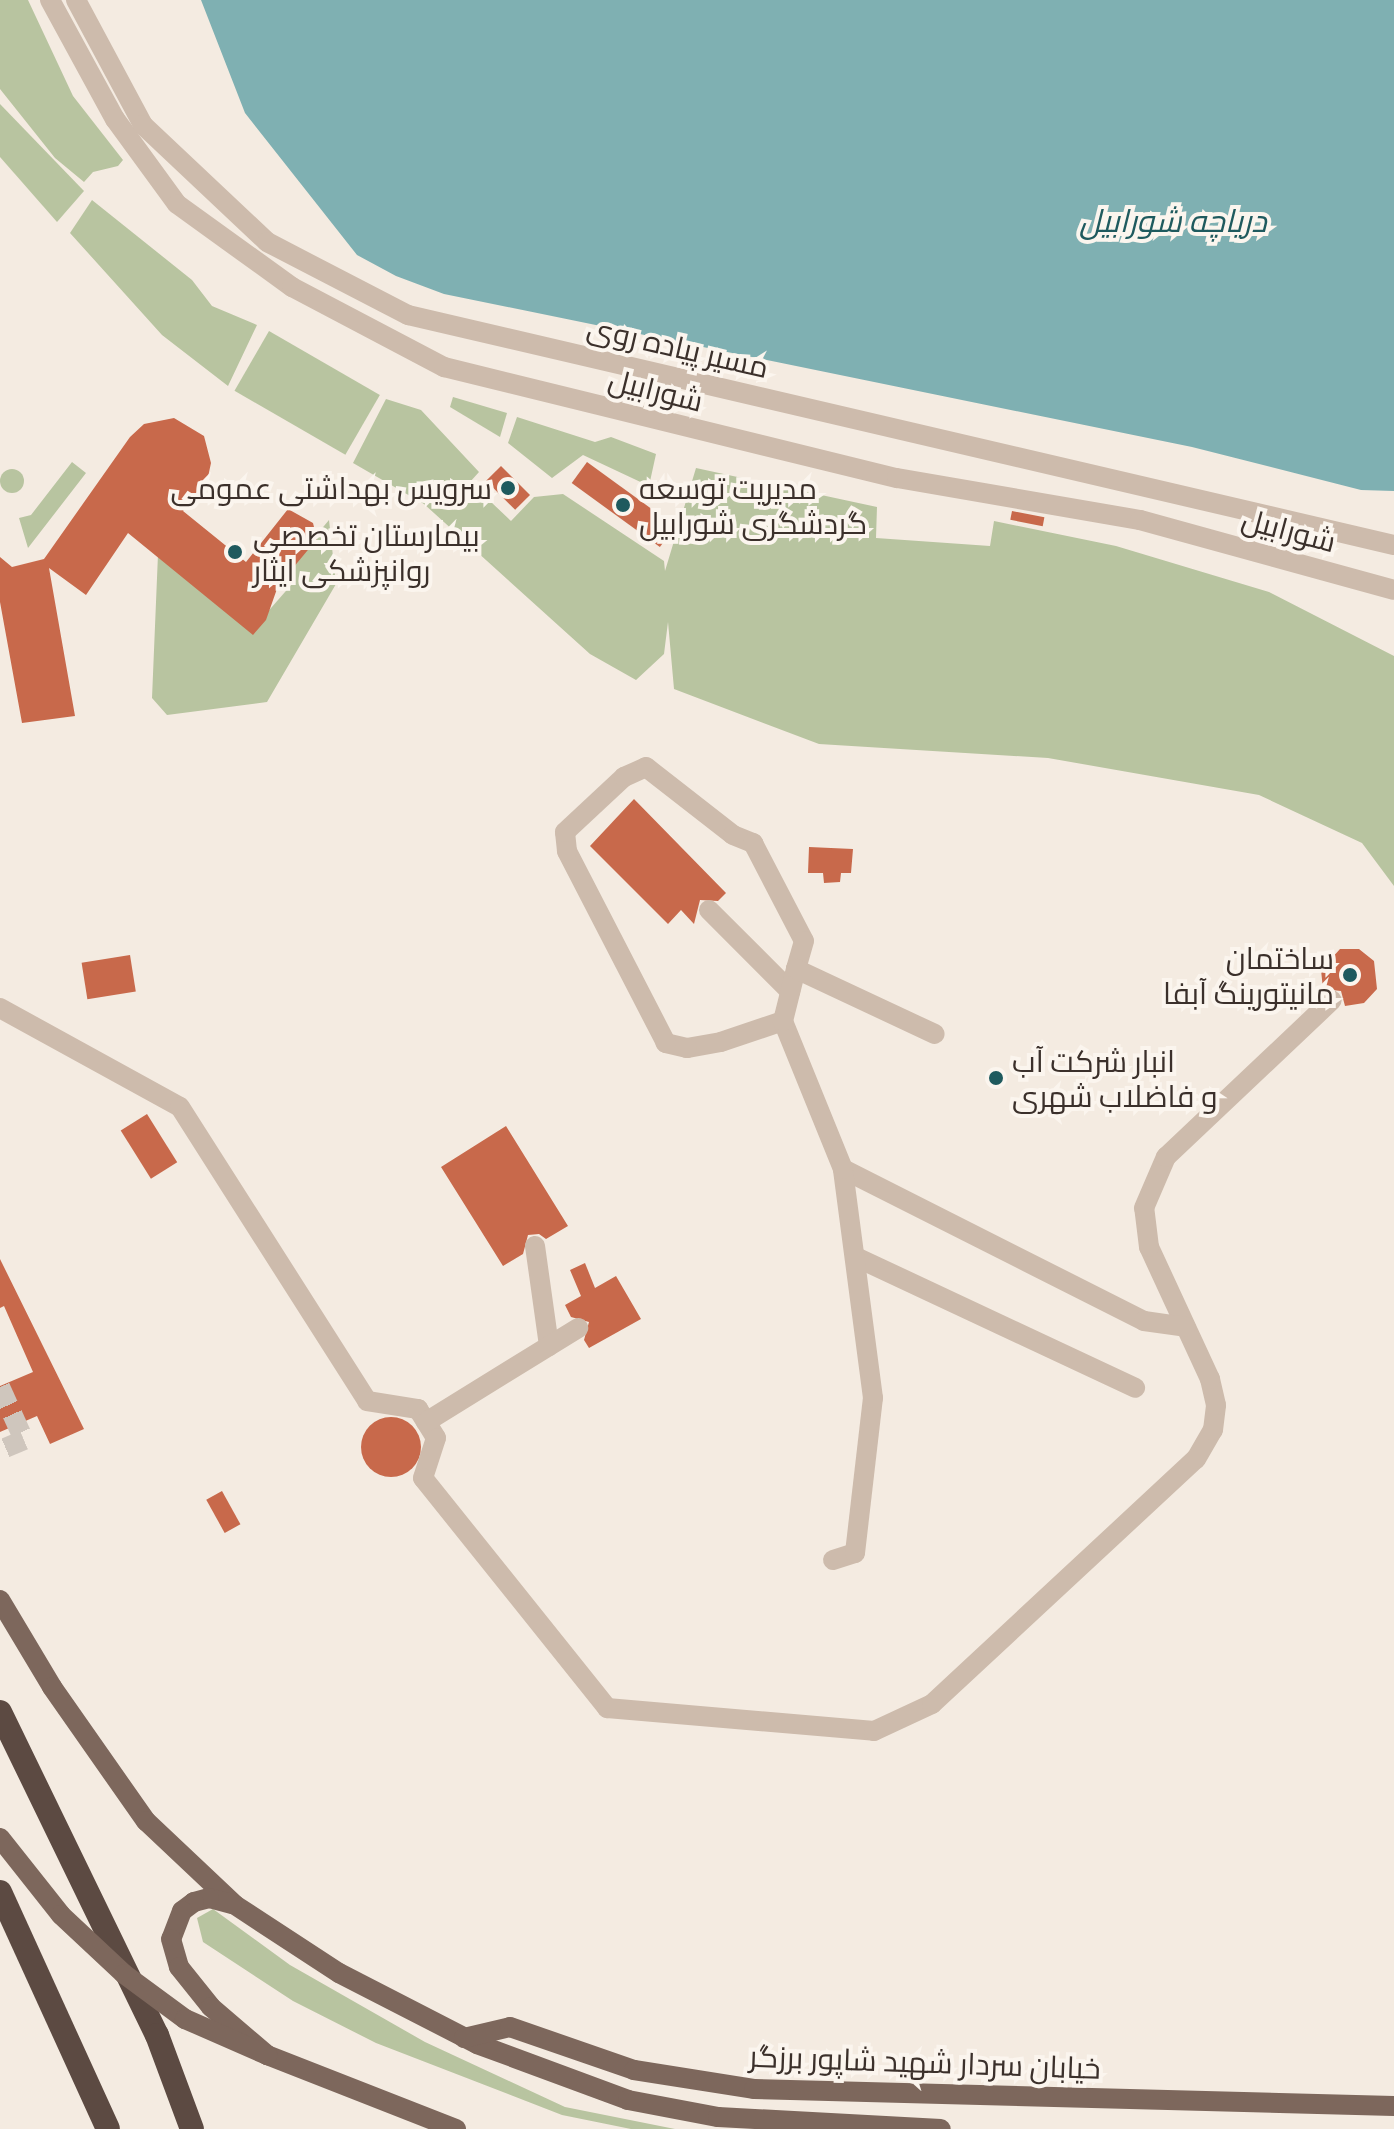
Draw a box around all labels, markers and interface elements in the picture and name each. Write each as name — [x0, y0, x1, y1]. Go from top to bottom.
water label: دریاچه شورابیل — [1079, 201, 1267, 239]
street label: مسیر پیاده روی — [584, 309, 772, 385]
street label: شورابیل — [605, 361, 707, 419]
place label: سرویس بهداشتی عمومی — [171, 470, 492, 506]
place label: مدیریت توسعه گردشگری شورابیل — [639, 470, 867, 540]
marker: سرویس بهداشتی عمومی — [499, 479, 517, 497]
marker: مدیریت توسعه گردشگری شورابیل — [614, 496, 632, 514]
street label: شورابیل — [1238, 500, 1340, 560]
place label: بیمارستان تخصصی روانپزشکی ایثار — [253, 517, 480, 588]
marker: بیمارستان تخصصی روانپزشکی ایثار — [224, 541, 246, 563]
place label: ساختمان مانیتورینگ آبفا — [1163, 940, 1334, 1010]
marker: ساختمان مانیتورینگ آبفا — [1341, 966, 1359, 984]
place label: انبار شرکت آب و فاضلاب شهری — [1012, 1043, 1218, 1114]
marker: انبار شرکت آب و فاضلاب شهری — [987, 1069, 1005, 1087]
street label: خیابان سردار شهید شاپور برزگر — [749, 2038, 1101, 2086]

